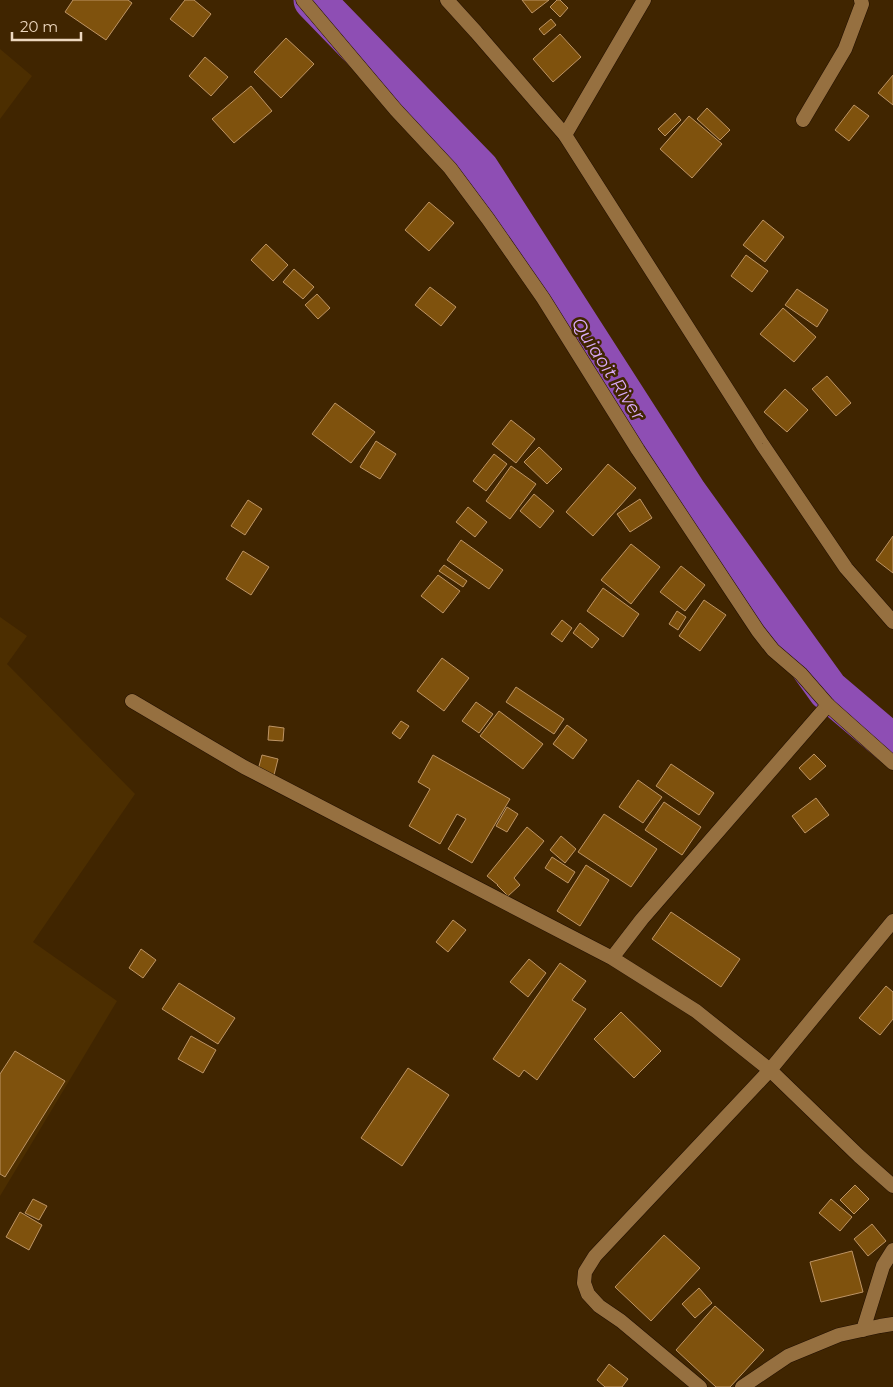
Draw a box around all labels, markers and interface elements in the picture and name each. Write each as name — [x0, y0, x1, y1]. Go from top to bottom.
scale bar — [12, 10, 81, 42]
text: 20 m — [20, 17, 58, 36]
water label: Quiaoit River — [567, 314, 650, 425]

